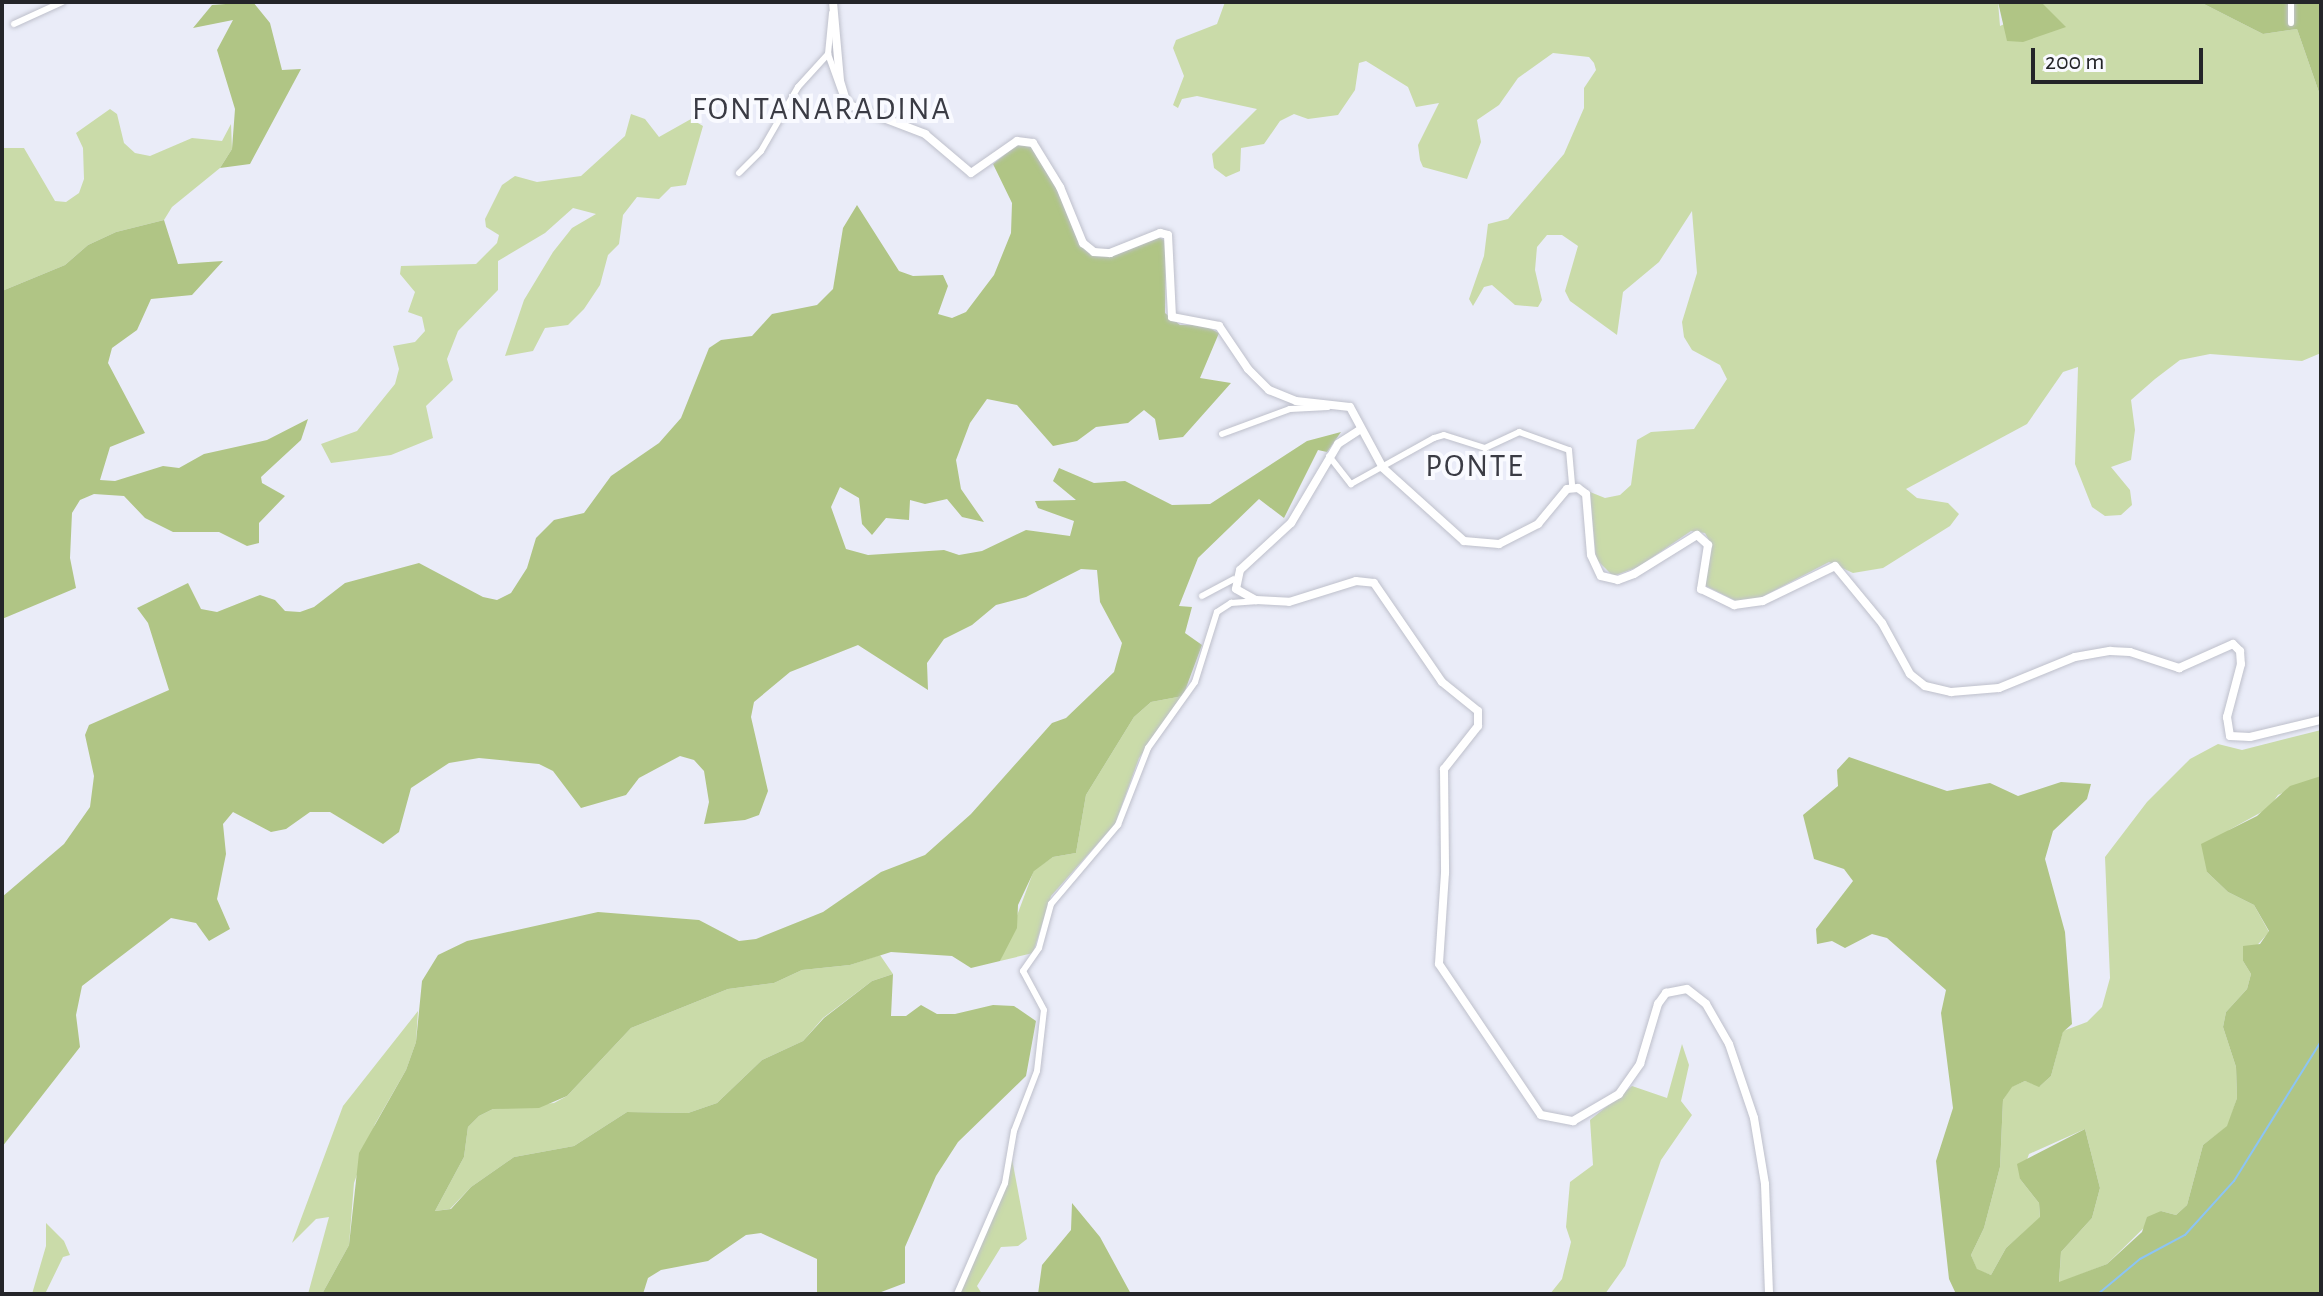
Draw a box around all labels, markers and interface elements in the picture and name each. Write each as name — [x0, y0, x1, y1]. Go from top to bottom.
scale bar — [2035, 32, 2207, 82]
text: 200 m — [2045, 50, 2104, 74]
district label: FONTANARADINA — [692, 90, 952, 128]
district label: PONTE — [1425, 447, 1525, 485]

